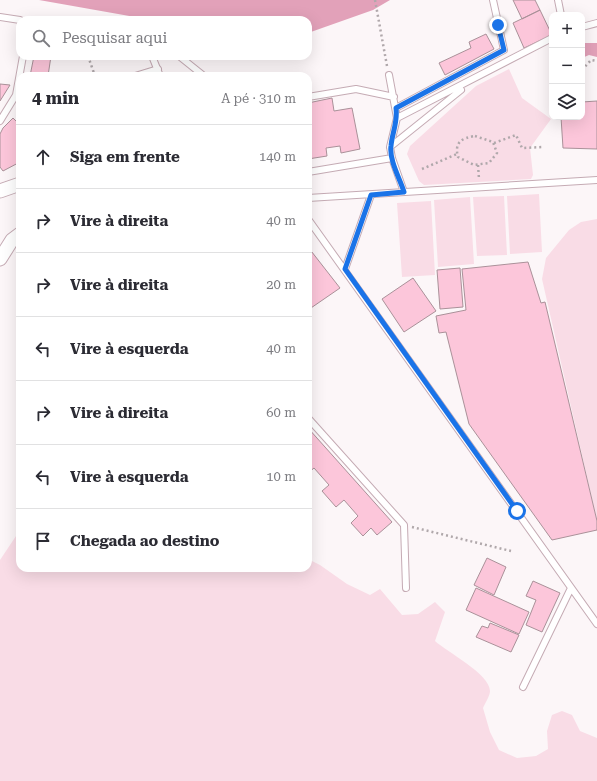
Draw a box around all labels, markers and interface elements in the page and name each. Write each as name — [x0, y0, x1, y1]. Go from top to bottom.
map controls — [549, 12, 585, 120]
button: + — [549, 12, 585, 48]
search box — [16, 16, 312, 60]
route end — [489, 16, 507, 34]
icon: search — [30, 27, 52, 49]
text: Pesquisar aqui — [62, 29, 167, 47]
button: − — [549, 48, 585, 84]
button: layers — [549, 84, 585, 120]
text: 4 min — [32, 88, 79, 108]
text: A pé · 310 m — [221, 91, 296, 106]
icon: ahead — [32, 146, 54, 168]
text: Siga em frente — [70, 148, 180, 166]
text: 140 m — [259, 149, 296, 164]
icon: right — [32, 210, 54, 232]
text: Vire à direita — [70, 212, 168, 230]
text: 40 m — [266, 213, 296, 228]
icon: right — [32, 274, 54, 296]
text: Vire à direita — [70, 276, 168, 294]
text: 20 m — [266, 277, 296, 292]
icon: left — [32, 338, 54, 360]
text: Vire à esquerda — [70, 340, 189, 358]
text: 40 m — [266, 341, 296, 356]
icon: right — [32, 402, 54, 424]
text: Vire à direita — [70, 404, 168, 422]
text: 60 m — [266, 405, 296, 420]
icon: left — [32, 466, 54, 488]
text: Vire à esquerda — [70, 468, 189, 486]
text: 10 m — [266, 469, 296, 484]
route start — [508, 502, 526, 520]
icon: arrive — [32, 530, 54, 552]
text: Chegada ao destino — [70, 532, 219, 550]

